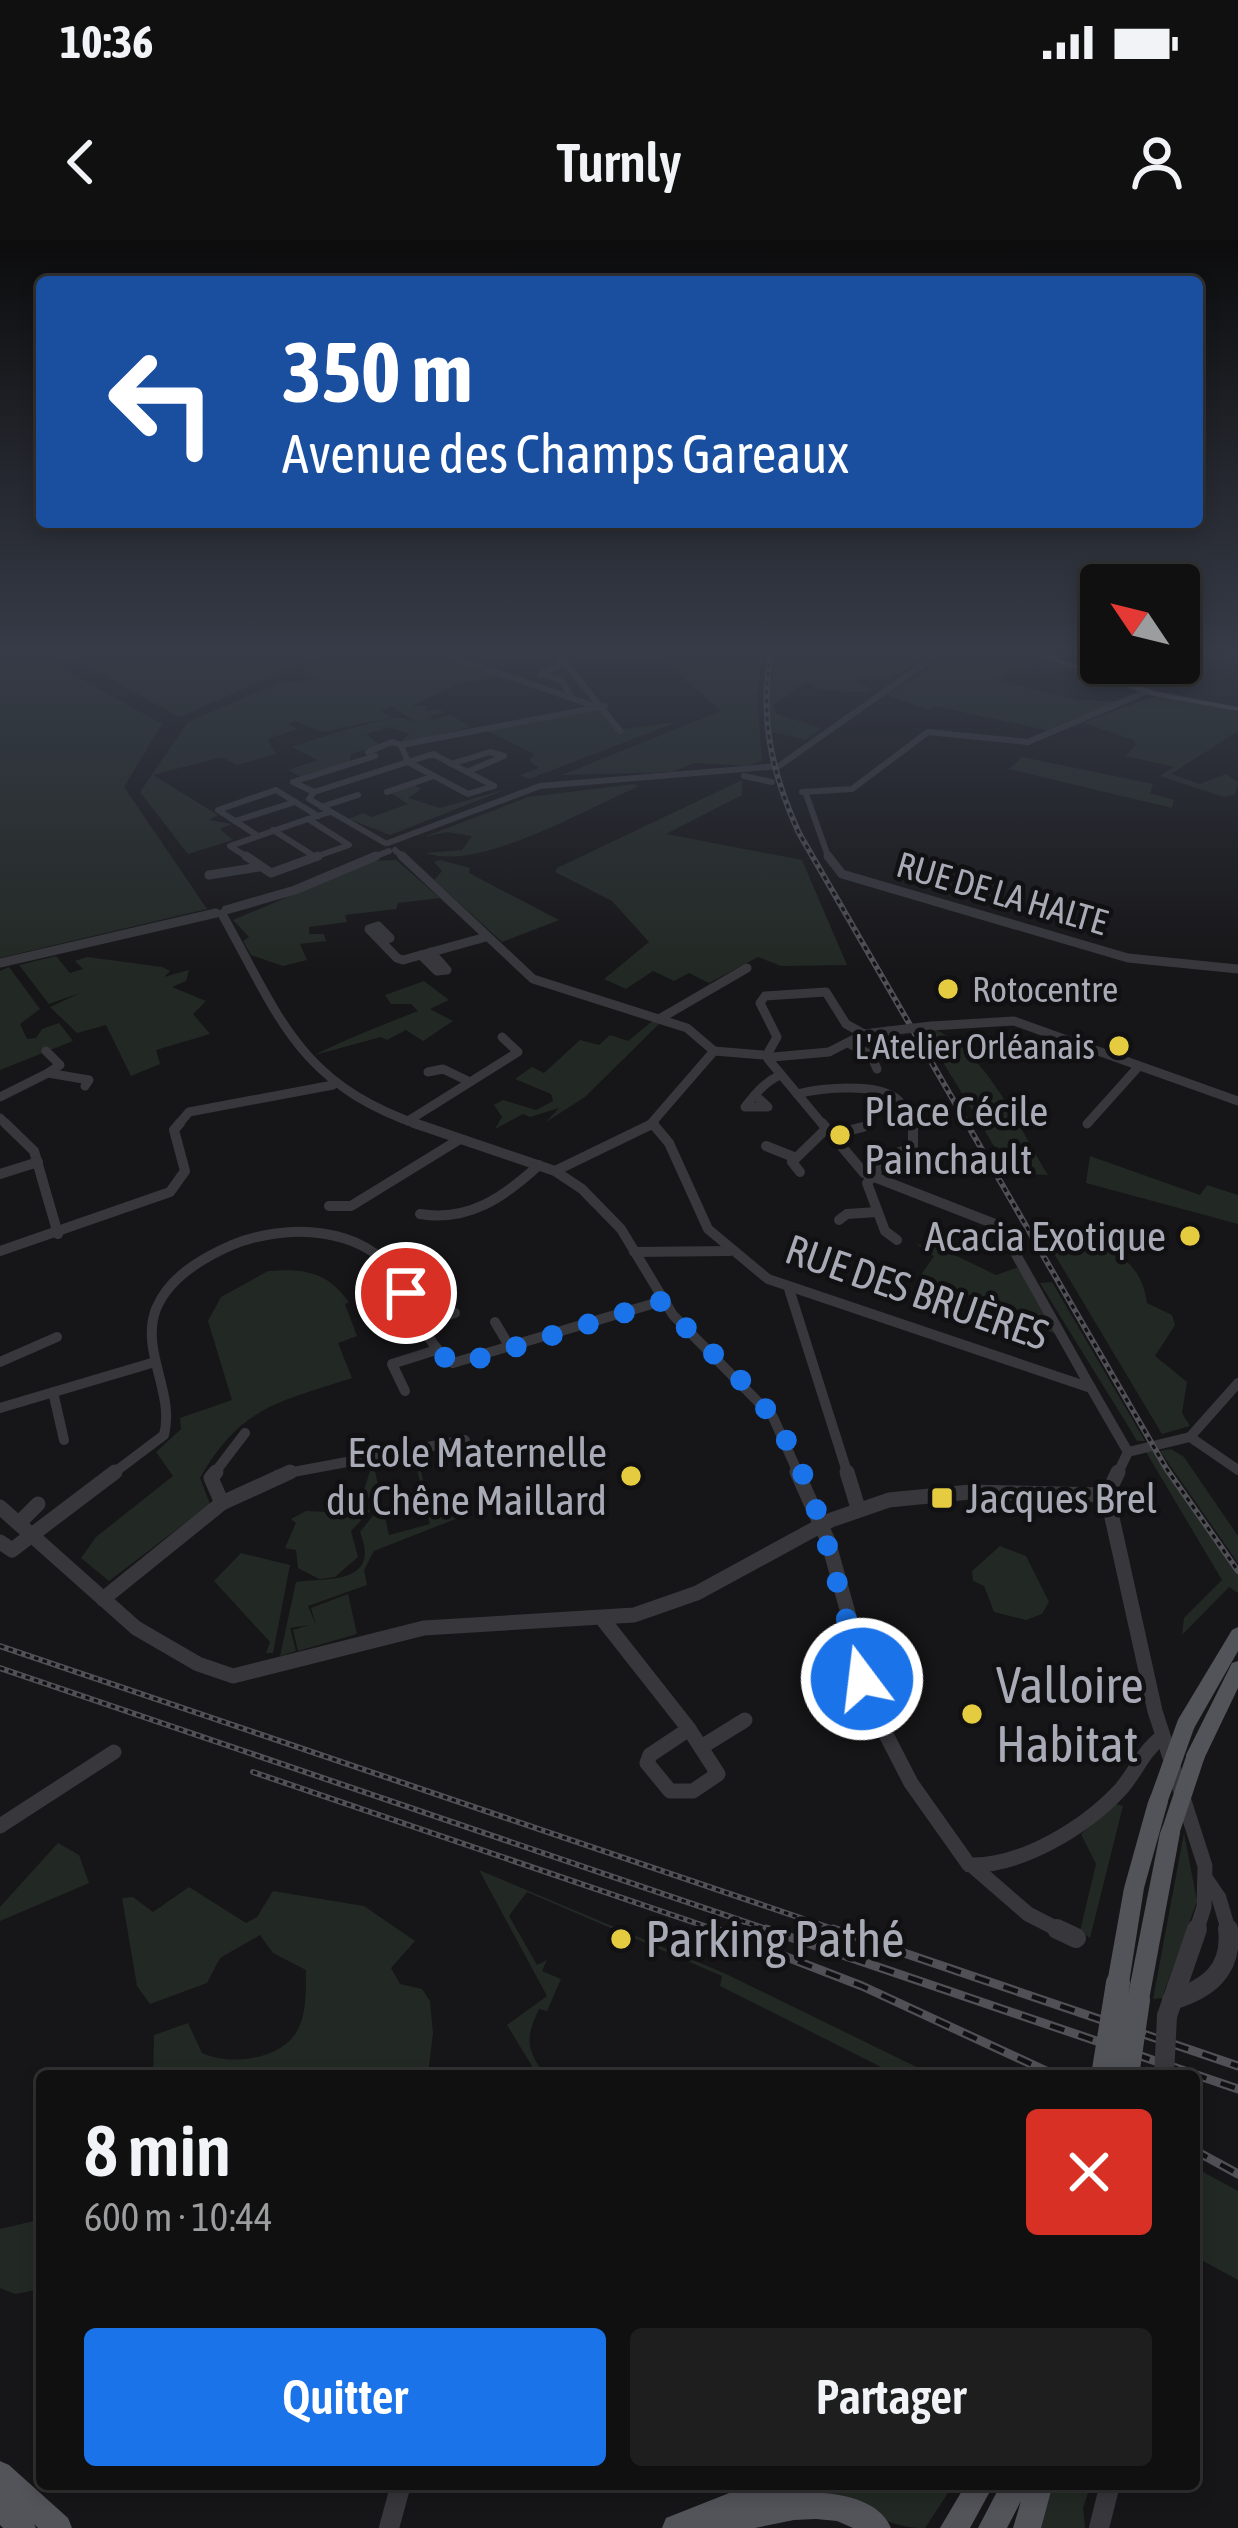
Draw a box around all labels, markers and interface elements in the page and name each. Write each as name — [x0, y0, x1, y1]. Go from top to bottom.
text: 10:36 — [60, 16, 154, 68]
icon: back — [48, 129, 114, 195]
icon: person — [1124, 129, 1190, 195]
text: Turnly — [556, 132, 682, 193]
icon: left — [84, 324, 240, 480]
text: 350 m — [282, 324, 472, 420]
text: Avenue des Champs Gareaux — [282, 423, 849, 484]
north arrow — [1080, 564, 1200, 684]
map controls — [1080, 564, 1200, 684]
street label: RUE DE LA HALTE — [892, 843, 1112, 943]
place label: Rotocentre — [972, 968, 1118, 1010]
marker: Rotocentre — [935, 976, 961, 1002]
place label: L'Atelier Orléanais — [854, 1025, 1095, 1067]
marker: L'Atelier Orléanais — [1106, 1033, 1132, 1059]
place label: Place Cécile Painchault — [864, 1087, 1048, 1183]
marker: Place Cécile Painchault — [827, 1122, 853, 1148]
place label: Acacia Exotique — [925, 1212, 1166, 1260]
marker: Acacia Exotique — [1177, 1223, 1203, 1249]
street label: RUE DES BRUÈRES — [779, 1225, 1055, 1359]
pin — [355, 1242, 457, 1344]
icon: arrive — [373, 1260, 439, 1326]
place label: Ecole Maternelle du Chêne Maillard — [326, 1428, 607, 1524]
marker: Ecole Maternelle du Chêne Maillard — [618, 1463, 644, 1489]
place label: Jacques Brel — [966, 1474, 1157, 1522]
marker: Jacques Brel — [929, 1485, 955, 1511]
position arrow — [799, 1616, 925, 1742]
place label: Valloire Habitat — [996, 1655, 1144, 1773]
marker: Valloire Habitat — [959, 1701, 985, 1727]
place label: Parking Pathé — [645, 1909, 904, 1968]
marker: Parking Pathé — [608, 1926, 634, 1952]
text: 8 min — [84, 2109, 231, 2191]
button: close — [1026, 2109, 1152, 2235]
text: 600 m · 10:44 — [84, 2195, 273, 2239]
button: Quitter — [84, 2328, 606, 2466]
button: Partager — [630, 2328, 1152, 2466]

